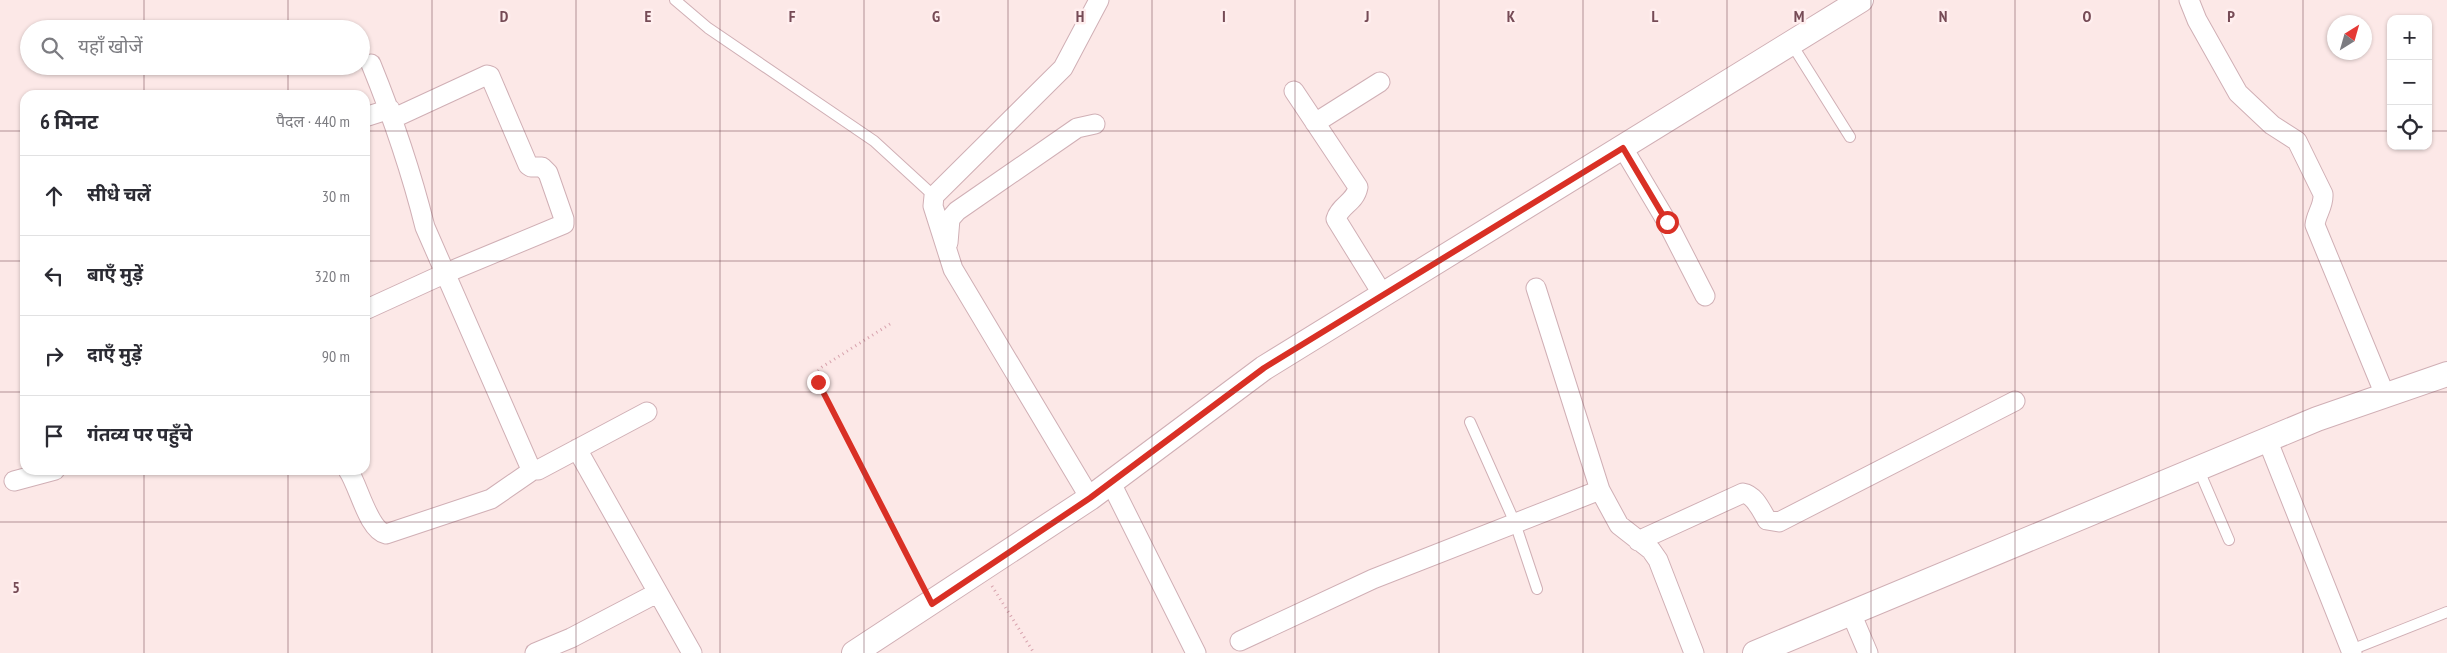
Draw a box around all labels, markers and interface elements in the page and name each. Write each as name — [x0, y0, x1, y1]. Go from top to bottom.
text: D — [500, 6, 509, 26]
text: E — [645, 6, 652, 26]
text: F — [789, 6, 796, 26]
text: G — [932, 6, 940, 26]
text: H — [1076, 6, 1084, 26]
text: I — [1222, 6, 1226, 26]
text: J — [1364, 6, 1369, 26]
text: K — [1507, 6, 1516, 26]
text: L — [1652, 6, 1659, 26]
text: M — [1794, 6, 1804, 26]
text: N — [1939, 6, 1947, 26]
text: O — [2083, 6, 2092, 26]
text: P — [2227, 6, 2235, 26]
north arrow — [2327, 15, 2372, 60]
map controls — [2387, 15, 2432, 150]
button: + — [2387, 15, 2432, 60]
search box — [20, 20, 370, 75]
icon: search — [38, 34, 66, 62]
text: यहाँ खोजें — [78, 34, 143, 58]
button: − — [2387, 60, 2432, 105]
button: locate — [2387, 105, 2432, 150]
text: 6 मिनट — [40, 108, 98, 135]
text: पैदल · 440 m — [276, 111, 350, 131]
icon: ahead — [40, 182, 68, 210]
text: सीधे चलें — [87, 182, 151, 206]
text: 30 m — [322, 186, 350, 206]
route start — [1656, 211, 1679, 234]
icon: left — [40, 262, 68, 290]
text: बाएँ मुड़ें — [87, 262, 143, 286]
text: 320 m — [315, 266, 350, 286]
icon: right — [40, 342, 68, 370]
text: दाएँ मुड़ें — [87, 342, 142, 366]
text: 90 m — [322, 346, 350, 366]
route end — [807, 371, 830, 394]
icon: arrive — [40, 422, 68, 450]
text: गंतव्य पर पहुँचे — [87, 422, 192, 446]
text: 5 — [12, 577, 20, 597]

